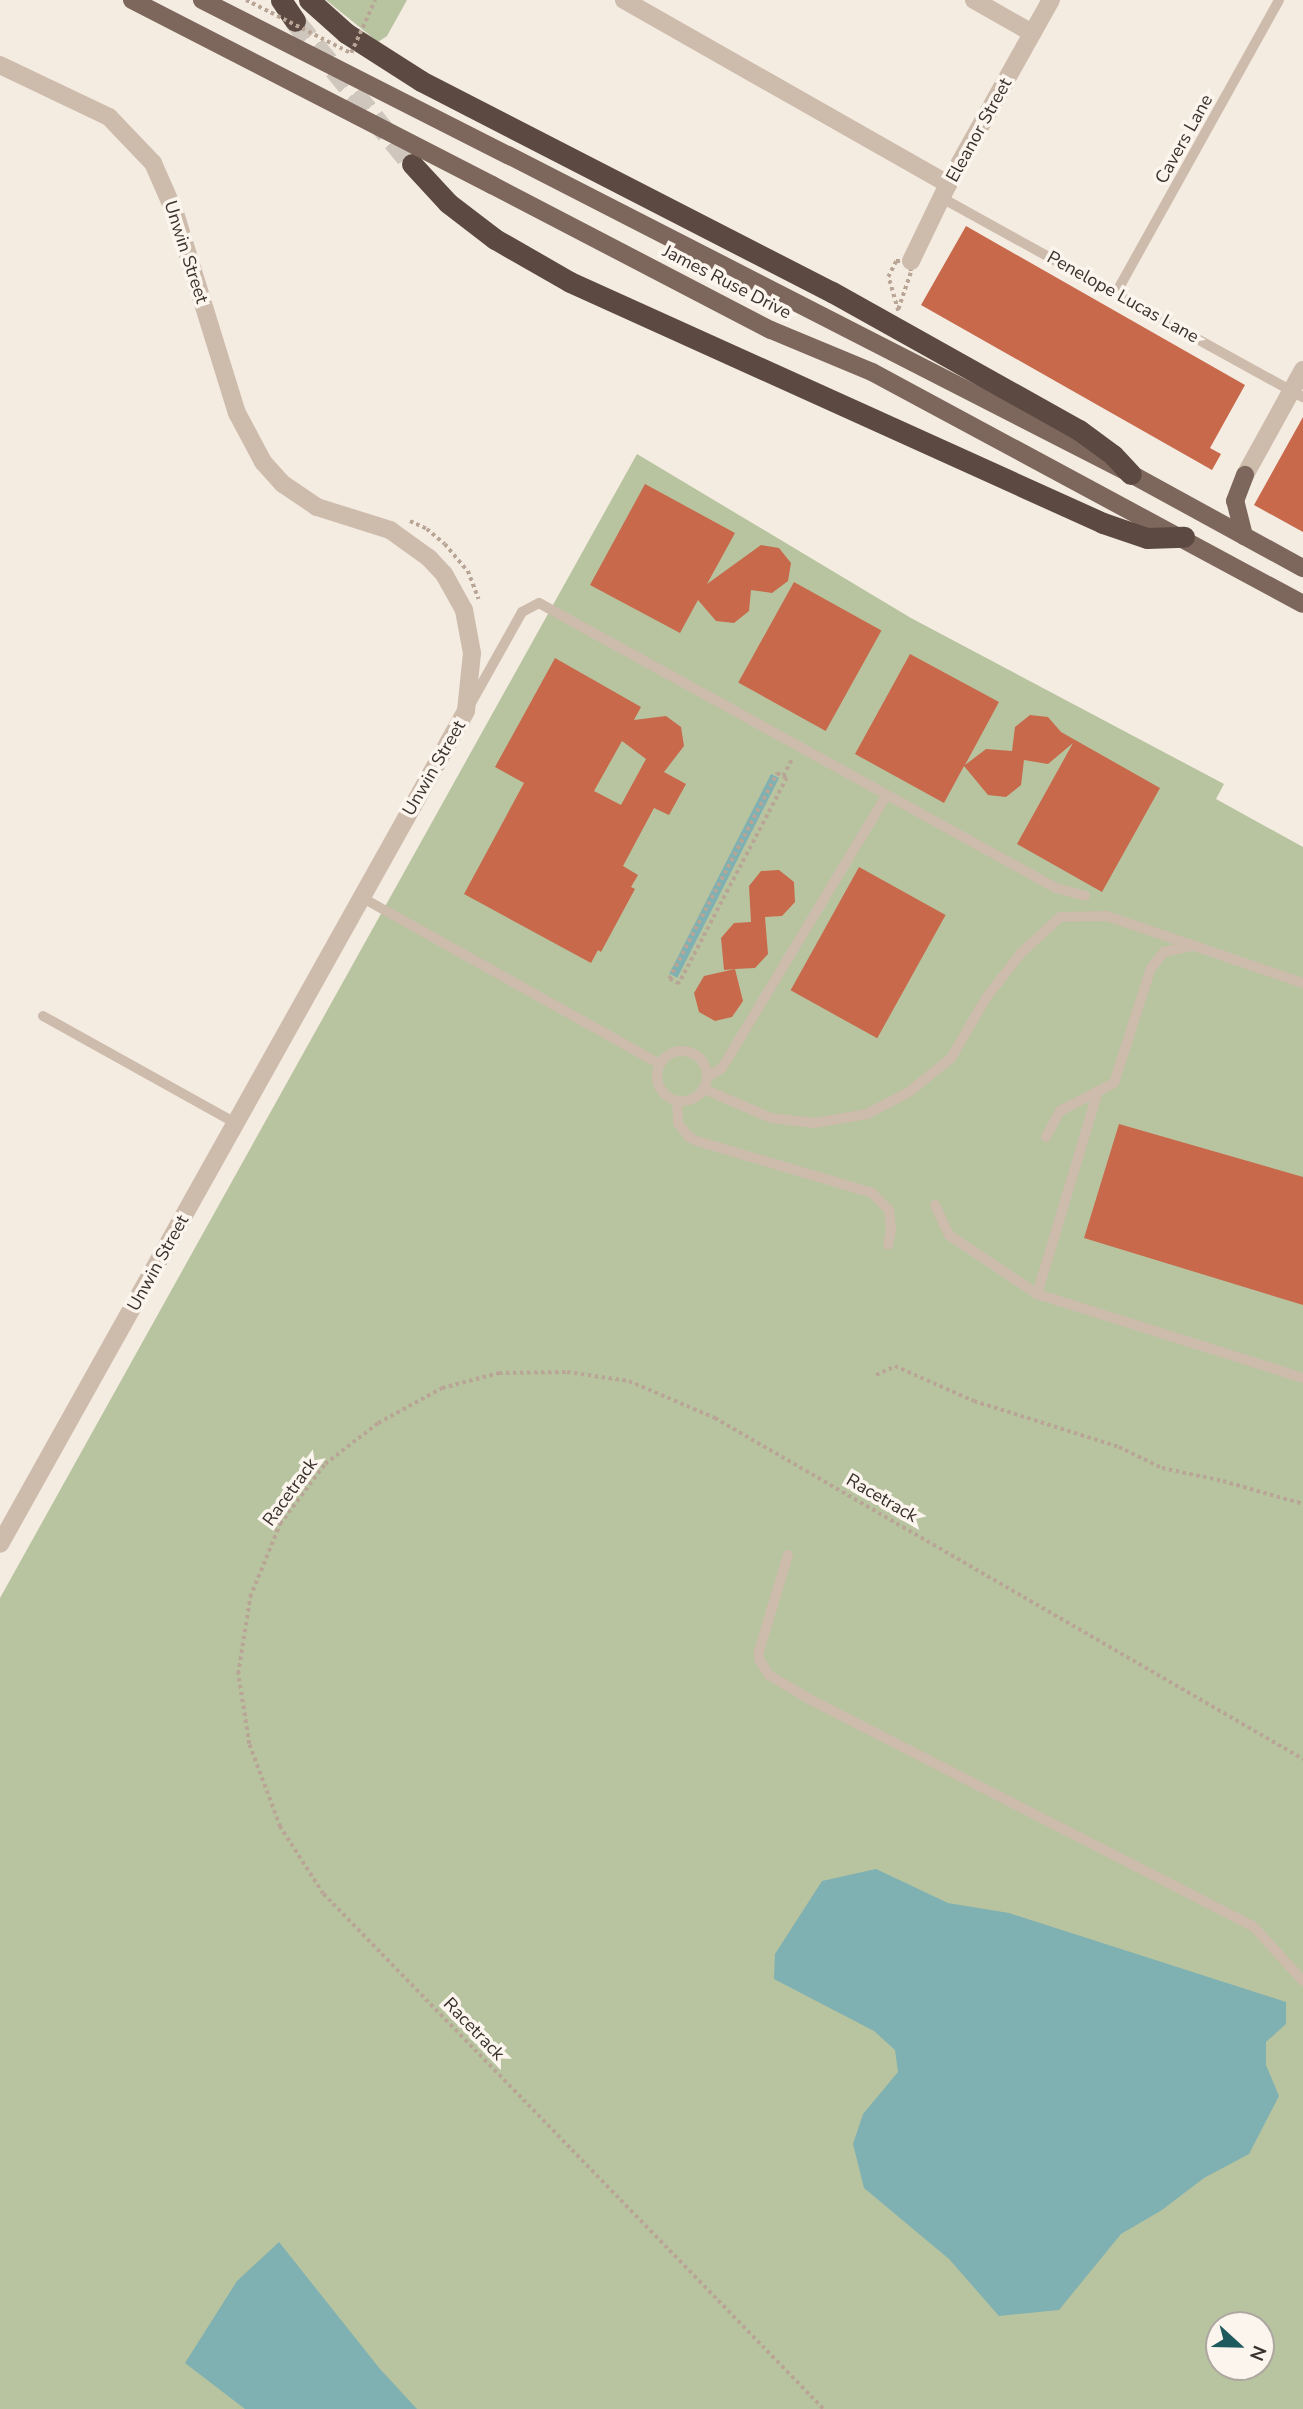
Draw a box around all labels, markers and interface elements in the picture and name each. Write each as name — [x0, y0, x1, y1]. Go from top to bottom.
street label: Eleanor Street — [942, 74, 1016, 186]
street label: Cavers Lane — [1151, 91, 1217, 187]
street label: Unwin Street — [159, 198, 213, 306]
street label: James Ruse Drive — [659, 240, 795, 324]
street label: Penelope Lucas Lane — [1043, 246, 1203, 348]
street label: Unwin Street — [398, 716, 470, 820]
street label: Unwin Street — [123, 1211, 193, 1315]
street label: Racetrack — [258, 1454, 322, 1530]
street label: Racetrack — [842, 1469, 922, 1527]
street label: Racetrack — [439, 1993, 509, 2065]
north arrow — [1205, 2311, 1275, 2381]
text: N — [1243, 2342, 1272, 2365]

